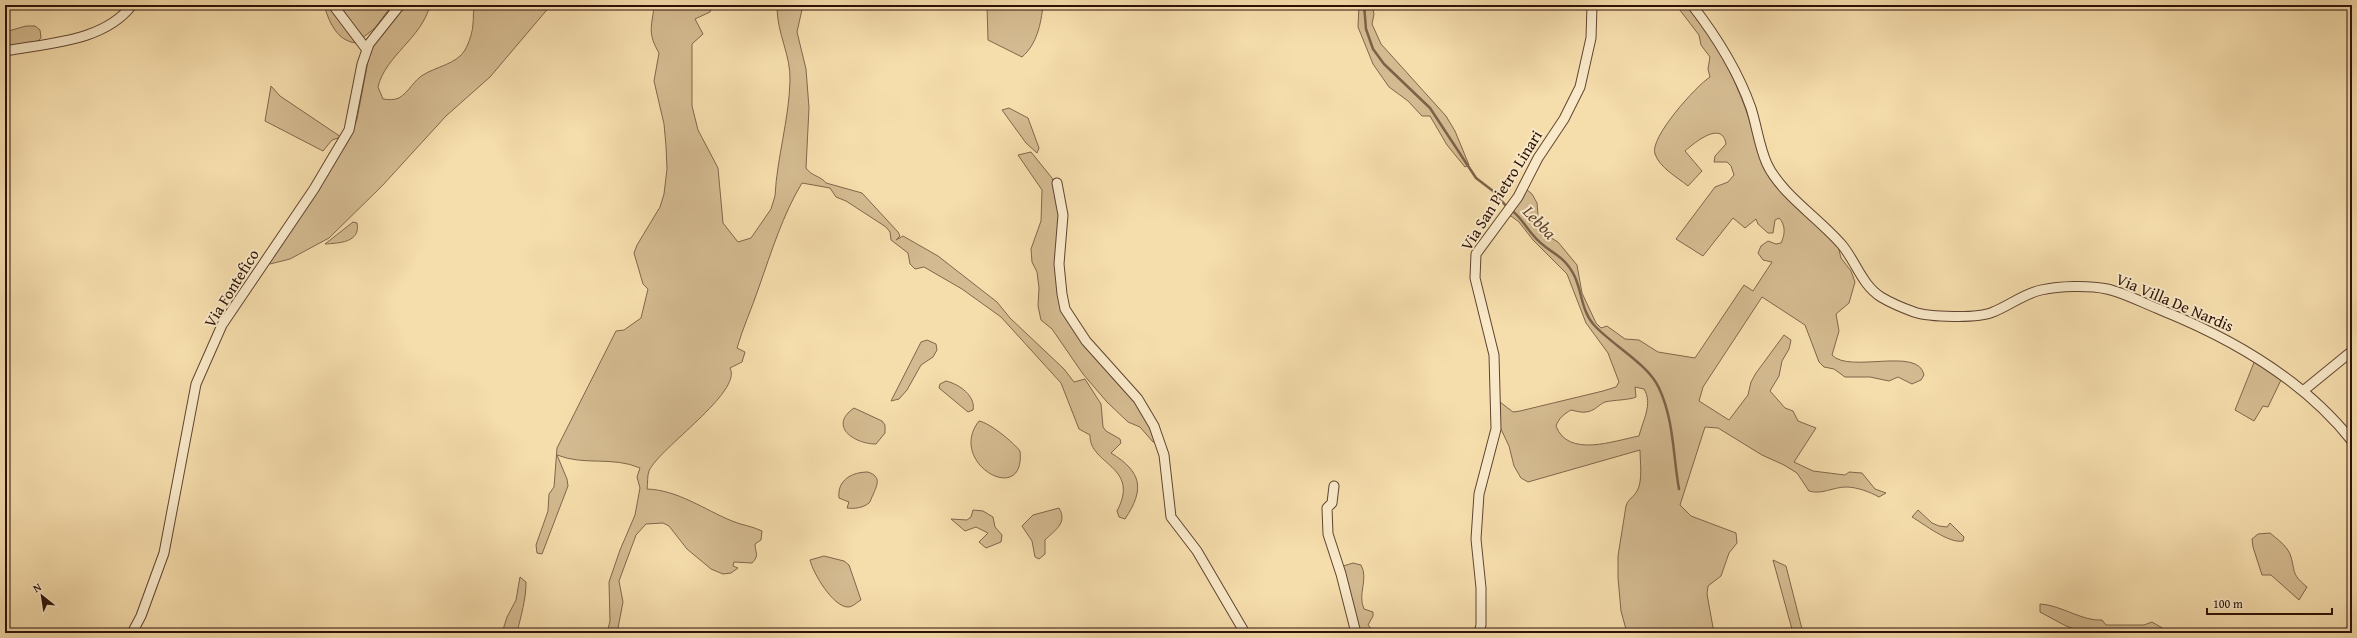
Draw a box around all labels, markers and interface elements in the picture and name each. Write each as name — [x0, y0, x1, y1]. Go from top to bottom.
street label: Via San Pietro Linari — [1454, 125, 1548, 255]
water label: Lebba — [1517, 199, 1563, 245]
street label: Via Fontefico — [197, 244, 265, 332]
street label: Via Villa De Nardis — [2112, 266, 2238, 338]
north arrow — [22, 576, 62, 616]
text: N — [30, 578, 45, 596]
scale bar — [2207, 590, 2332, 616]
text: 100 m — [2213, 595, 2243, 612]

